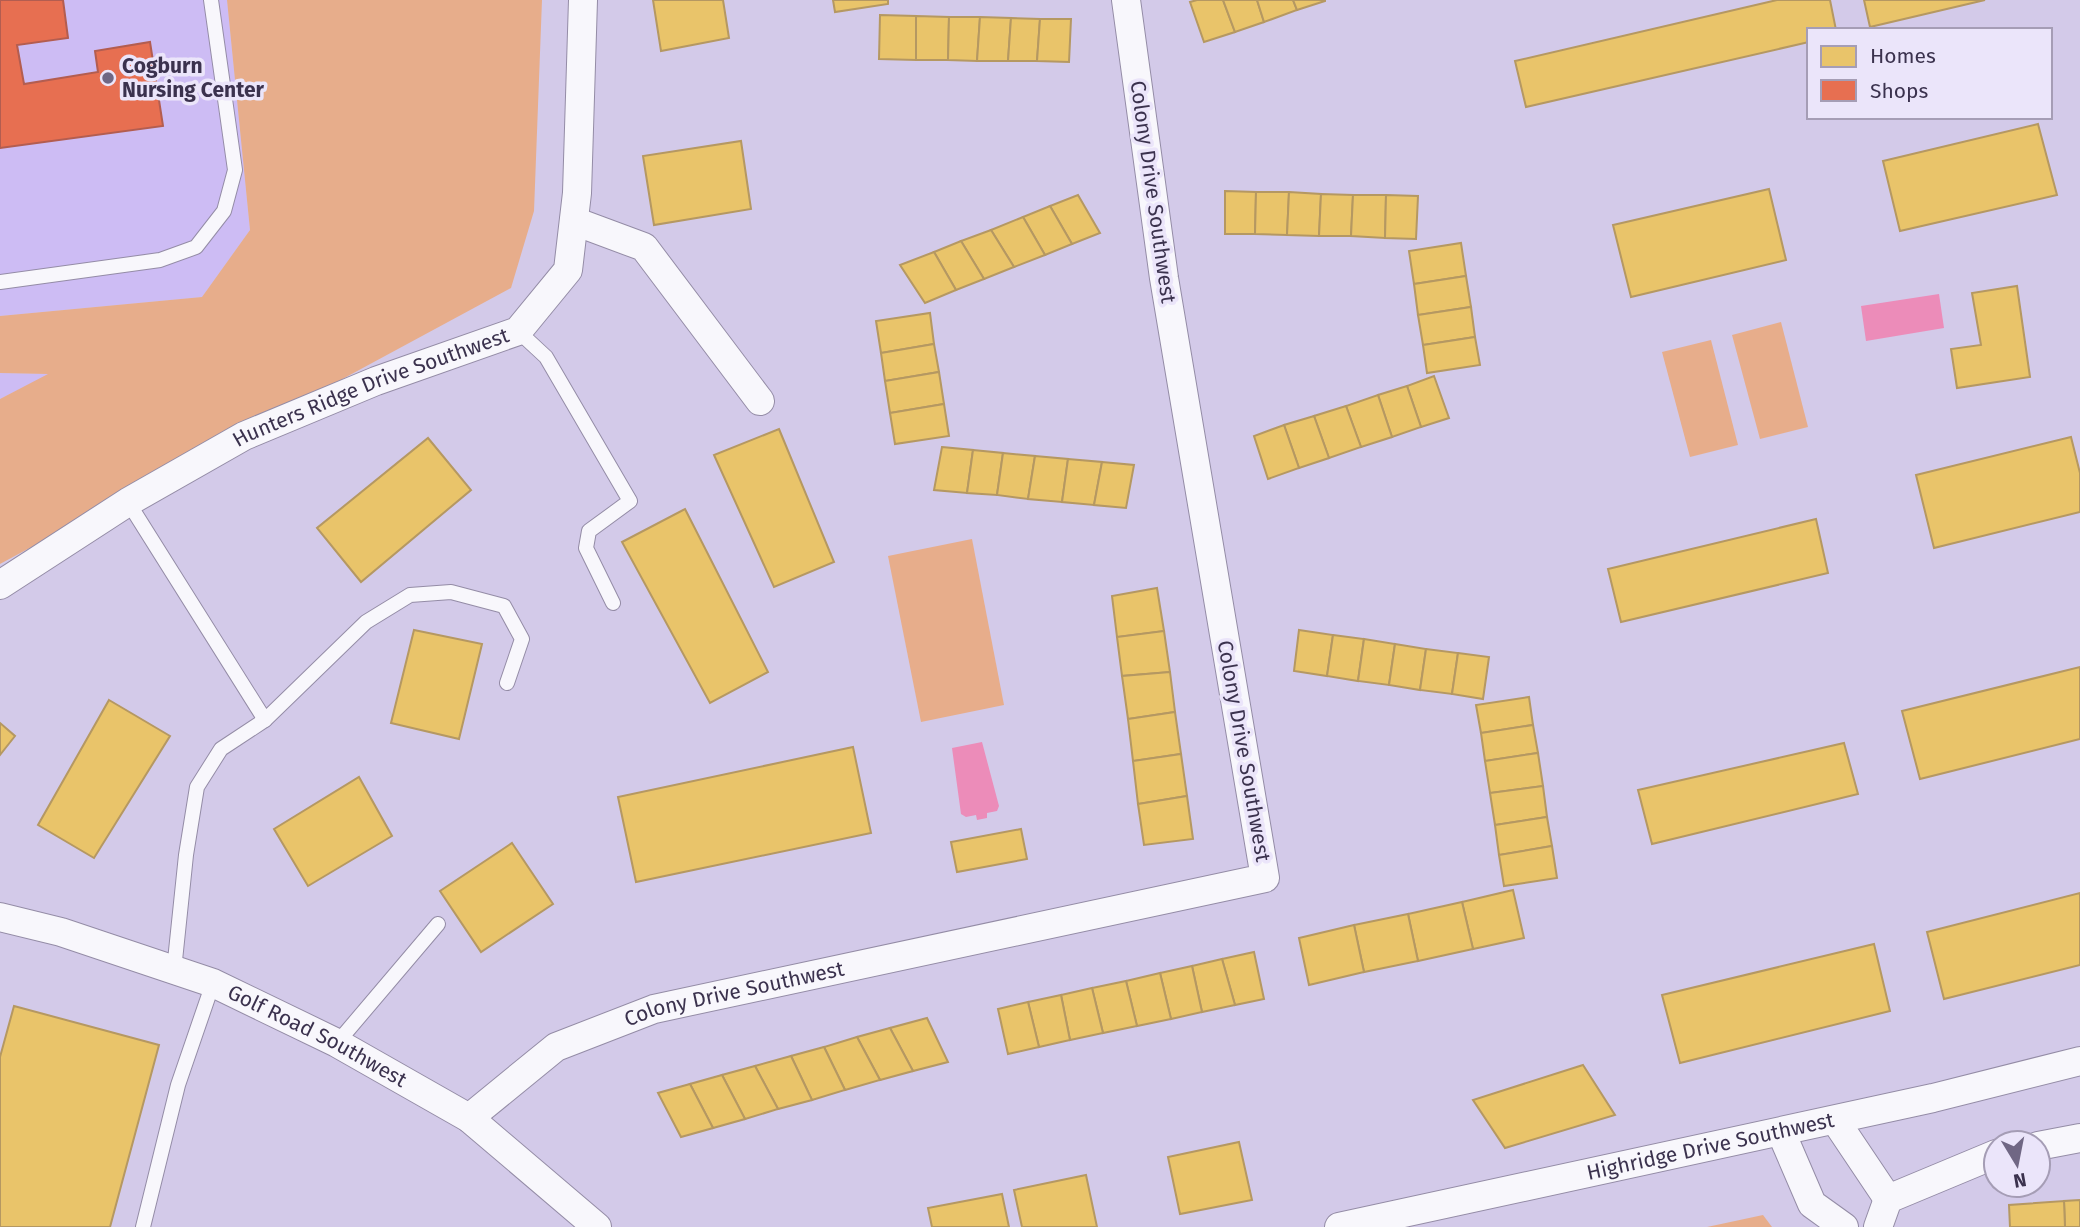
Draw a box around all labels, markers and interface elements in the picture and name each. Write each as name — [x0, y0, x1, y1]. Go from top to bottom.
legend — [1807, 28, 2052, 119]
text: Homes — [1870, 43, 1936, 69]
place label: Cogburn Nursing Center — [122, 53, 265, 103]
marker: Cogburn Nursing Center — [100, 70, 116, 86]
text: Shops — [1870, 78, 1928, 104]
street label: Colony Drive Southwest — [1125, 79, 1182, 305]
street label: Hunters Ridge Drive Southwest — [228, 322, 513, 453]
street label: Colony Drive Southwest — [1212, 638, 1276, 864]
street label: Colony Drive Southwest — [621, 956, 847, 1032]
street label: Golf Road Southwest — [223, 979, 412, 1093]
street label: Highridge Drive Southwest — [1584, 1107, 1837, 1186]
north arrow — [1982, 1129, 2052, 1199]
text: N — [2012, 1168, 2028, 1193]

